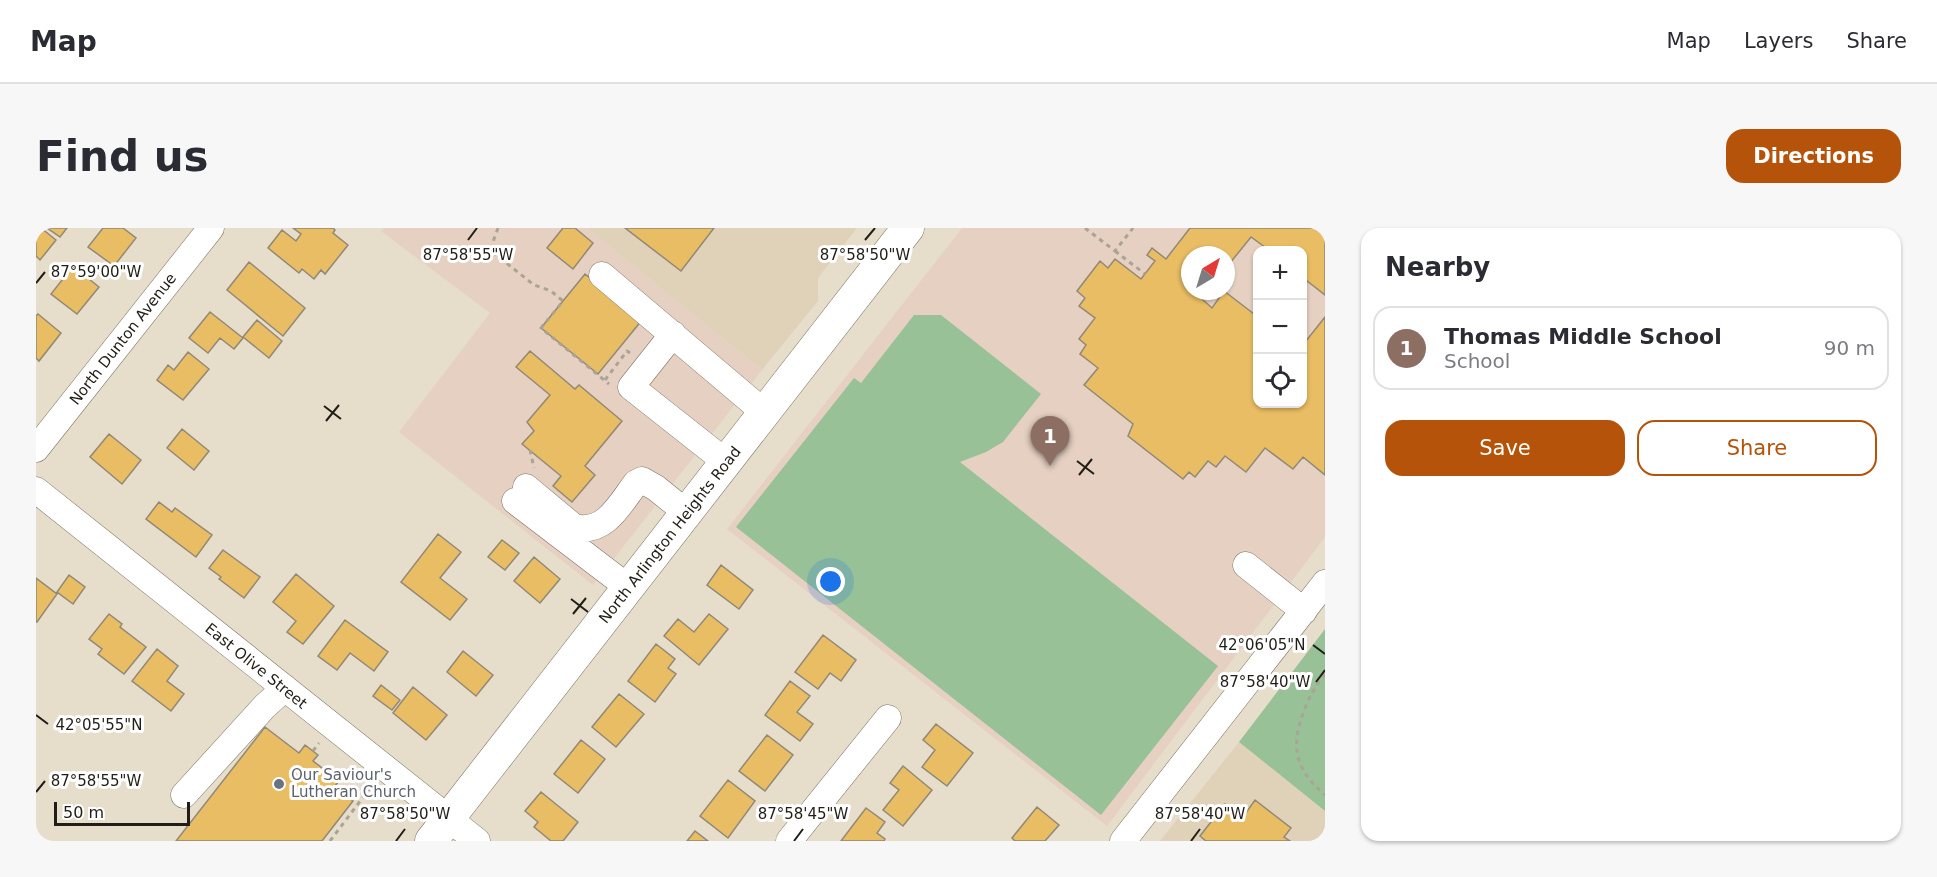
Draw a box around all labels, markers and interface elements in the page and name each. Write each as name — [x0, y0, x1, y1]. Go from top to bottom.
text: Map — [30, 25, 97, 58]
text: Map — [1667, 29, 1711, 53]
text: Layers — [1744, 29, 1813, 53]
text: Share — [1846, 29, 1907, 53]
button: Directions — [1726, 129, 1901, 183]
text: Find us — [36, 132, 209, 181]
text: 87°58'55"W — [423, 246, 513, 264]
text: 87°58'50"W — [820, 246, 910, 264]
north arrow — [1181, 246, 1235, 300]
map controls — [1253, 246, 1307, 408]
button: + — [1253, 246, 1307, 300]
text: Nearby — [1385, 252, 1490, 282]
text: 87°59'00"W — [51, 263, 141, 281]
street label: North Dunton Avenue — [66, 269, 180, 409]
button: − — [1253, 300, 1307, 354]
text: Thomas Middle School — [1444, 324, 1722, 349]
text: 1 — [1400, 336, 1413, 360]
text: 90 m — [1824, 336, 1875, 360]
text: School — [1444, 349, 1510, 373]
button: locate — [1253, 354, 1307, 408]
pin: 1 — [1030, 416, 1070, 466]
button: Save — [1385, 420, 1625, 476]
button: Share — [1637, 420, 1877, 476]
street label: North Arlington Heights Road — [595, 443, 745, 627]
your location — [816, 567, 845, 596]
street label: East Olive Street — [201, 619, 311, 713]
text: 42°06'05"N — [1218, 636, 1306, 654]
text: 87°58'40"W — [1220, 673, 1310, 691]
text: 42°05'55"N — [55, 716, 143, 734]
place label: Our Saviour's Lutheran Church — [291, 766, 416, 801]
text: 87°58'55"W — [51, 772, 141, 790]
marker: Our Saviour's Lutheran Church — [272, 777, 286, 791]
scale bar — [54, 799, 190, 826]
text: 50 m — [63, 803, 104, 822]
text: 87°58'50"W — [360, 805, 450, 823]
text: 87°58'45"W — [758, 805, 848, 823]
text: 87°58'40"W — [1155, 805, 1245, 823]

